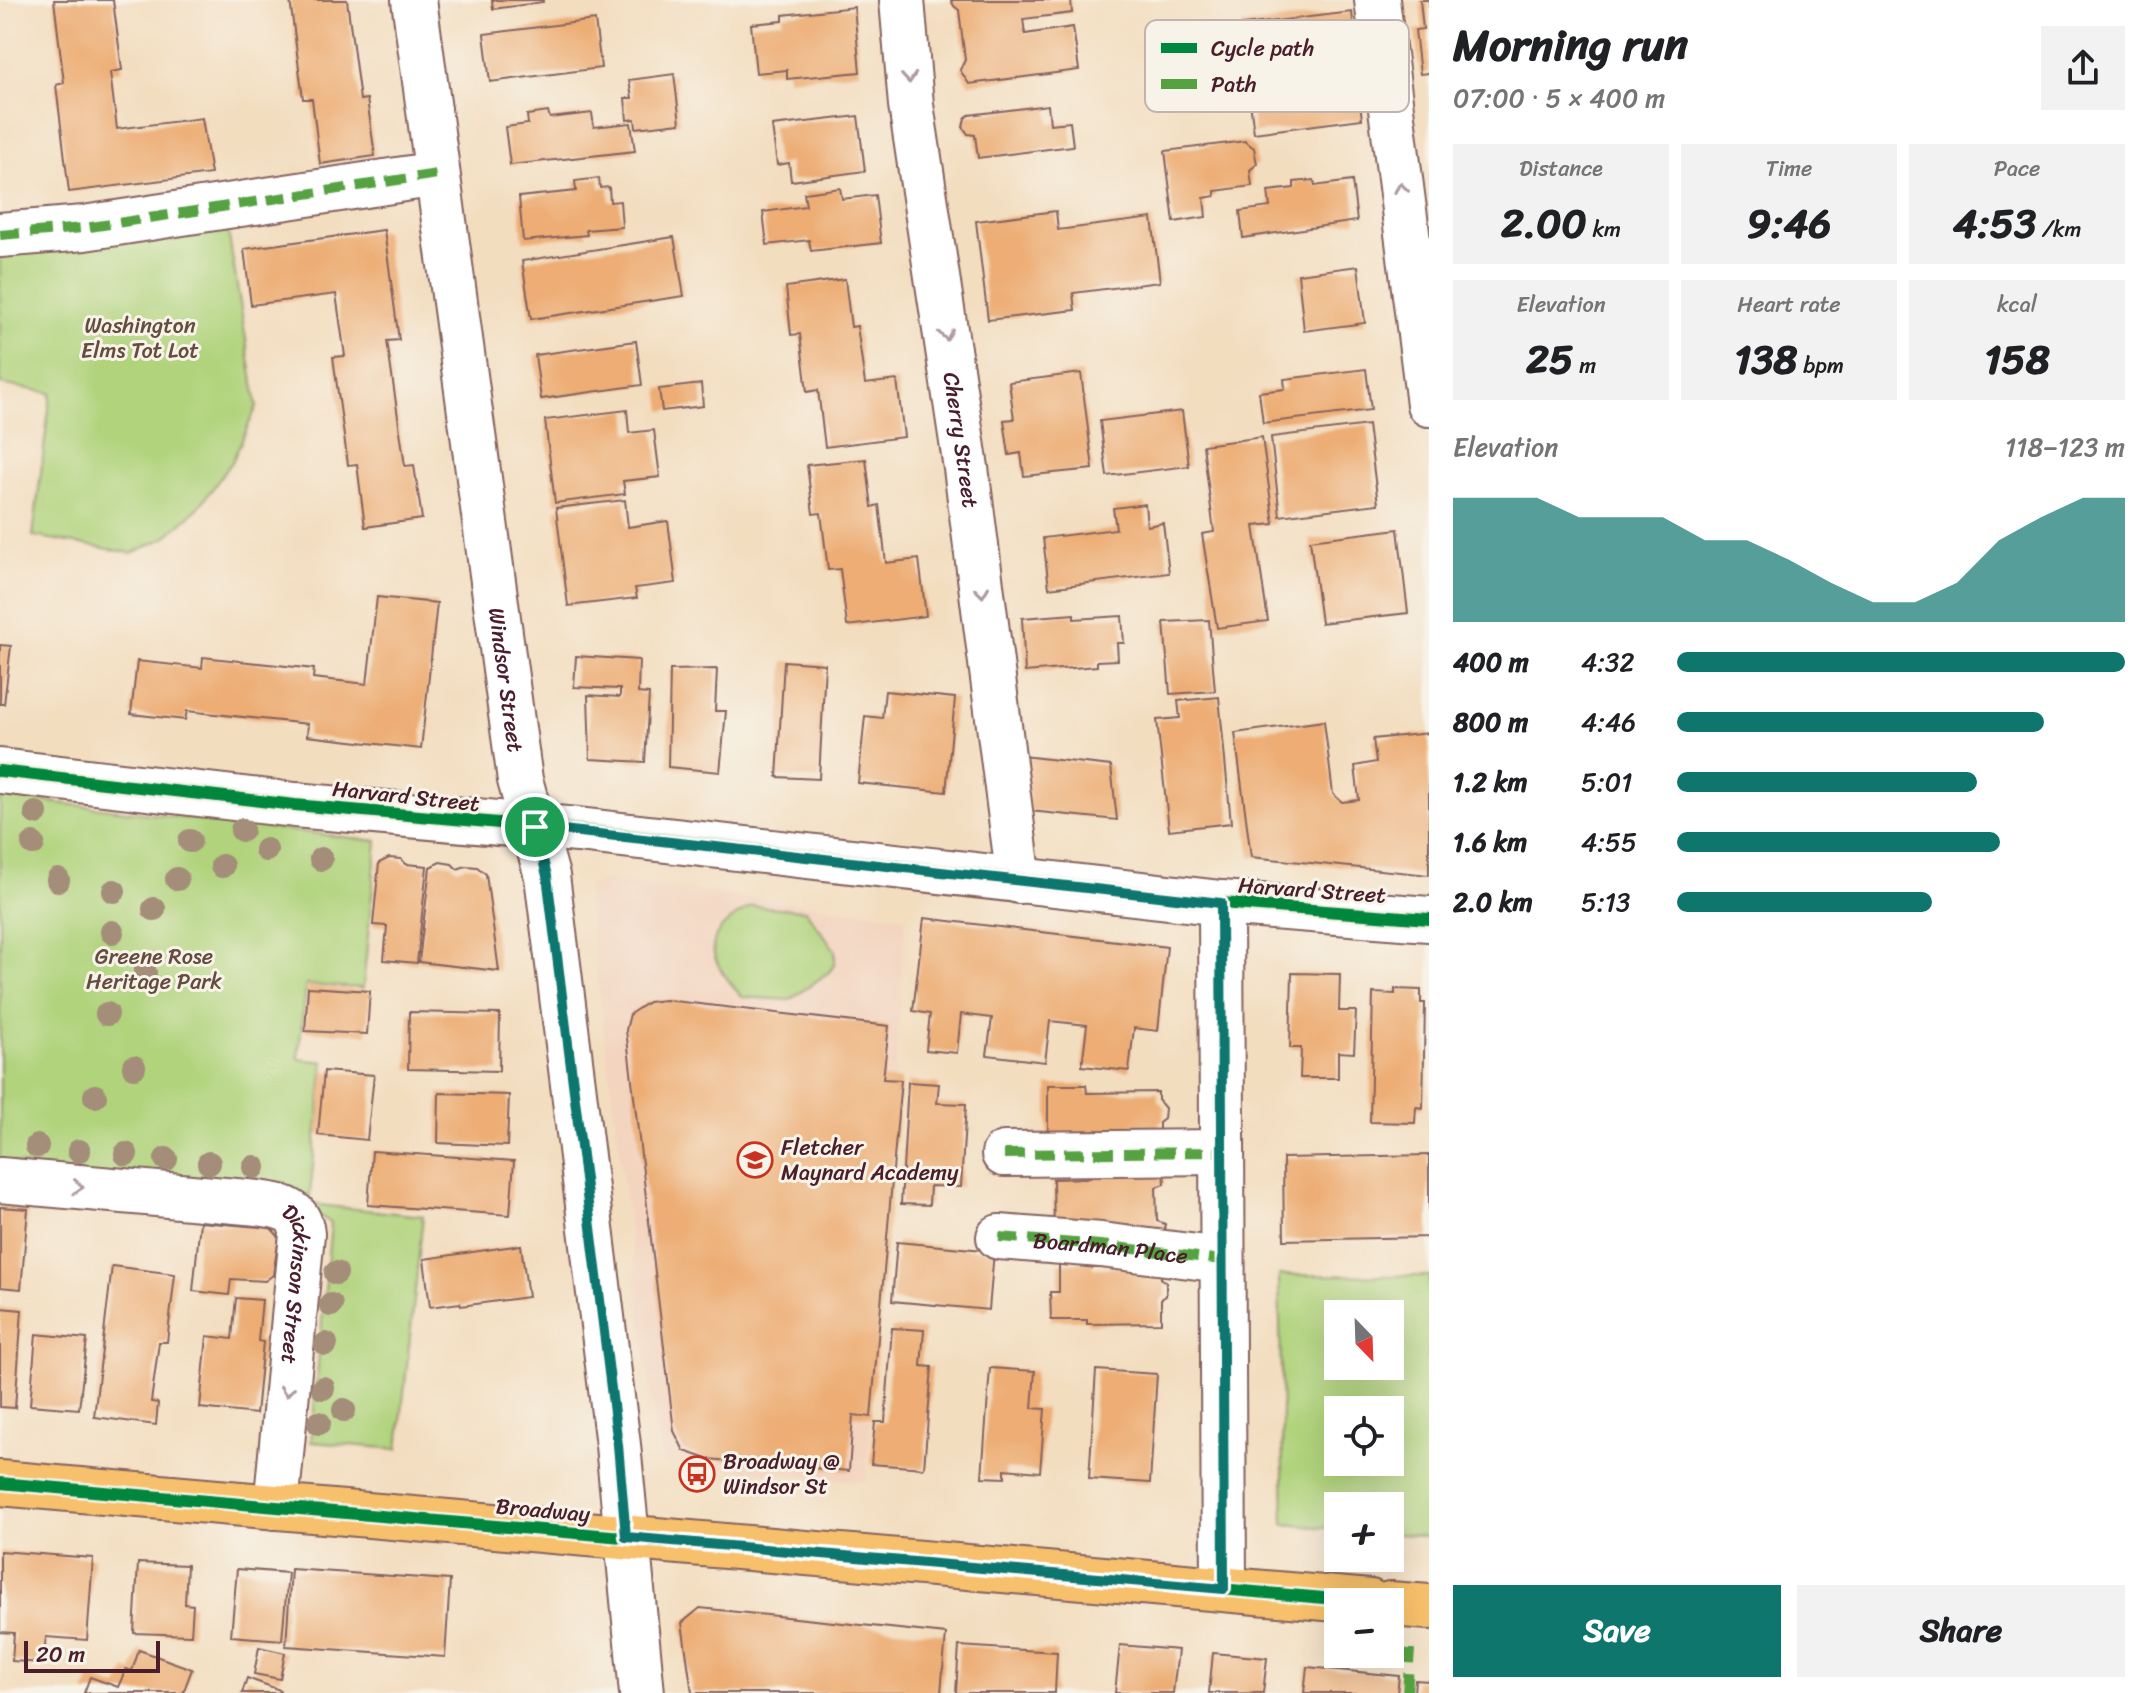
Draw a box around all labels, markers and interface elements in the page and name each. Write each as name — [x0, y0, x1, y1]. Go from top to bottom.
text: Morning run — [1453, 6, 1688, 84]
legend — [1145, 20, 1409, 112]
button: share — [2041, 26, 2125, 110]
text: Cycle path — [1211, 29, 1314, 68]
text: Path — [1211, 65, 1257, 104]
one-way arrow — [900, 72, 917, 85]
text: 07:00 · 5 × 400 m — [1453, 75, 1665, 121]
text: Distance — [1519, 149, 1603, 188]
text: Time — [1766, 149, 1812, 188]
text: Pace — [1994, 149, 2040, 188]
one-way arrow — [1393, 181, 1410, 195]
text: 2.00 — [1501, 188, 1587, 259]
text: 9:46 — [1747, 188, 1831, 259]
text: 4:53 — [1953, 188, 2036, 259]
text: km — [1587, 210, 1621, 249]
text: /km — [2036, 210, 2081, 249]
text: Elevation — [1516, 285, 1606, 324]
text: Heart rate — [1737, 285, 1841, 324]
text: kcal — [1997, 285, 2037, 324]
park label: Washington Elms Tot Lot — [81, 306, 199, 370]
text: 25 — [1526, 324, 1573, 395]
text: 138 — [1734, 324, 1797, 395]
text: 158 — [1984, 324, 2050, 395]
one-way arrow — [937, 328, 954, 342]
text: m — [1573, 346, 1596, 385]
text: bpm — [1797, 346, 1844, 385]
street label: Cherry Street — [932, 369, 990, 510]
text: Elevation — [1453, 424, 1558, 470]
text: 118–123 m — [2005, 424, 2125, 470]
one-way arrow — [973, 586, 990, 599]
street label: Windsor Street — [477, 605, 536, 755]
text: 400 m — [1453, 639, 1529, 685]
text: 4:32 — [1581, 639, 1634, 685]
text: 800 m — [1453, 699, 1528, 745]
text: 4:46 — [1581, 699, 1636, 745]
text: 1.2 km — [1453, 759, 1528, 805]
text: 5:01 — [1581, 759, 1632, 805]
street label: Harvard Street — [330, 769, 482, 823]
pin — [501, 793, 569, 861]
icon: arrive — [513, 805, 557, 849]
text: 1.6 km — [1453, 819, 1527, 865]
text: 4:55 — [1581, 819, 1637, 865]
street label: Harvard Street — [1237, 865, 1388, 915]
text: 2.0 km — [1453, 879, 1533, 925]
text: 5:13 — [1581, 879, 1630, 925]
park label: Greene Rose Heritage Park — [86, 937, 222, 1001]
place label: Fletcher Maynard Academy — [781, 1128, 959, 1192]
school or university icon: Fletcher Maynard Academy — [736, 1141, 774, 1179]
one-way arrow — [72, 1178, 85, 1195]
street label: Dickinson Street — [270, 1192, 322, 1366]
street label: Boardman Place — [1032, 1220, 1190, 1275]
north arrow — [1324, 1300, 1404, 1380]
map controls — [1324, 1300, 1404, 1668]
one-way arrow — [278, 1385, 295, 1398]
button: locate — [1324, 1396, 1404, 1476]
place label: Broadway @ Windsor St — [723, 1442, 840, 1506]
bus stop icon: Broadway @ Windsor St — [678, 1455, 716, 1493]
street label: Broadway — [494, 1486, 592, 1534]
button: + — [1324, 1492, 1404, 1572]
button: Save — [1453, 1585, 1781, 1677]
button: Share — [1797, 1585, 2125, 1677]
button: − — [1324, 1588, 1404, 1668]
text: 20 m — [36, 1635, 85, 1674]
scale bar — [24, 1637, 160, 1673]

